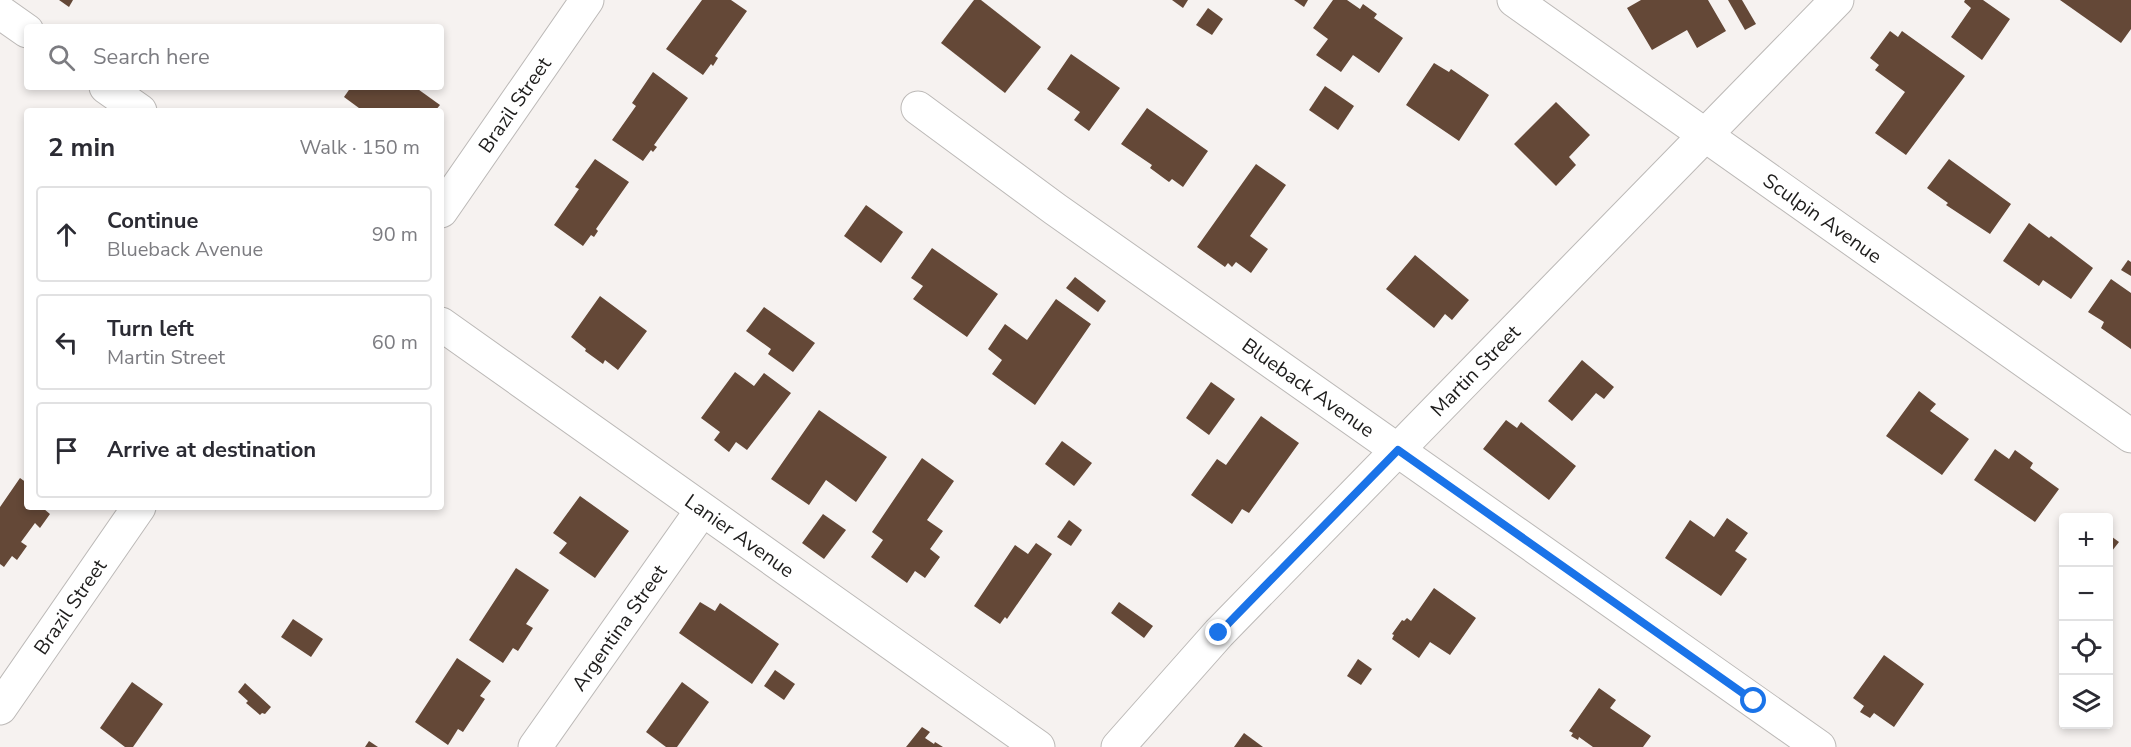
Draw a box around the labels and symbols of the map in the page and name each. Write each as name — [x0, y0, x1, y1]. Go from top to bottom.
street label: Brazil Street — [472, 51, 558, 158]
street label: Sculpin Avenue — [1758, 167, 1888, 269]
street label: Martin Street — [1424, 318, 1527, 422]
street label: Blueback Avenue — [1237, 331, 1380, 443]
street label: Lanier Avenue — [679, 487, 800, 584]
street label: Brazil Street — [27, 553, 113, 660]
street label: Argentina Street — [565, 558, 674, 696]
route end — [1205, 619, 1231, 645]
route start — [1740, 687, 1766, 713]

